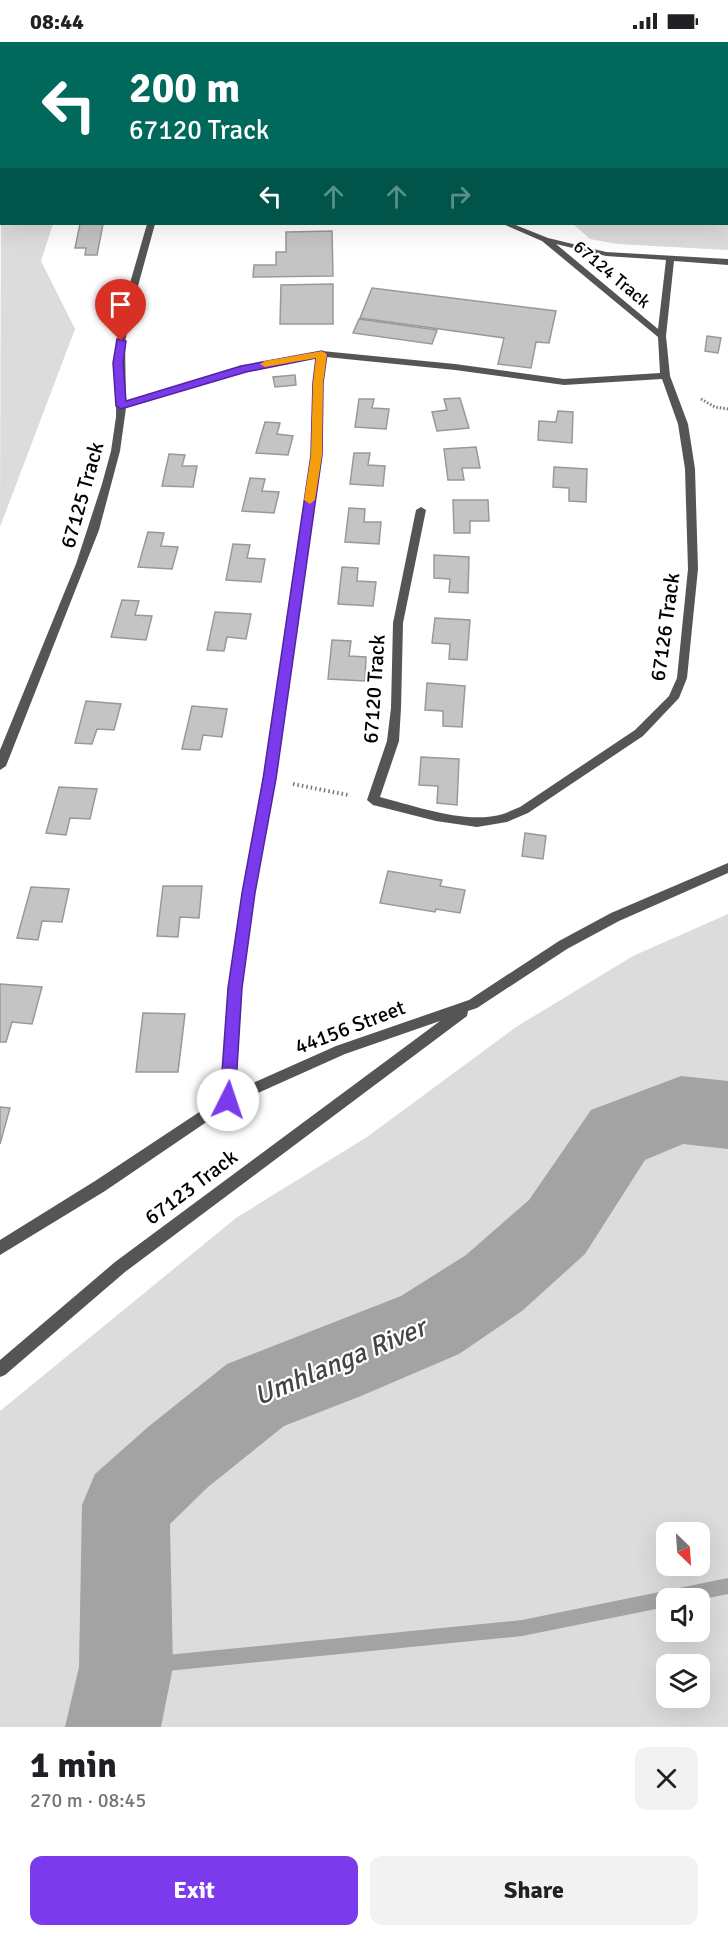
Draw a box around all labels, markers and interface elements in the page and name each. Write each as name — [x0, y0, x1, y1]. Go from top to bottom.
text: 08:44 — [30, 8, 84, 35]
text: 200 m — [129, 63, 240, 114]
icon: left — [30, 66, 108, 144]
text: 67120 Track — [129, 114, 269, 147]
icon: left — [254, 180, 287, 213]
icon: ahead — [317, 180, 350, 213]
icon: ahead — [380, 180, 413, 213]
icon: right — [443, 180, 476, 213]
street label: 67124 Track — [569, 235, 655, 313]
pin — [95, 279, 146, 341]
icon: arrive — [104, 288, 137, 321]
street label: 67125 Track — [54, 438, 110, 551]
street label: 67126 Track — [645, 571, 686, 683]
street label: 67120 Track — [357, 633, 391, 744]
street label: 44156 Street — [291, 994, 409, 1060]
position arrow — [196, 1068, 260, 1132]
street label: 67123 Track — [140, 1143, 243, 1230]
water label: Umhlanga River — [249, 1309, 435, 1413]
north arrow — [656, 1522, 710, 1576]
map controls — [656, 1522, 710, 1708]
button: sound — [656, 1588, 710, 1642]
button: layers — [656, 1654, 710, 1708]
text: 1 min — [30, 1743, 117, 1788]
button: close — [635, 1747, 698, 1810]
text: 270 m · 08:45 — [30, 1788, 146, 1813]
button: Exit — [30, 1856, 358, 1925]
button: Share — [370, 1856, 698, 1925]

